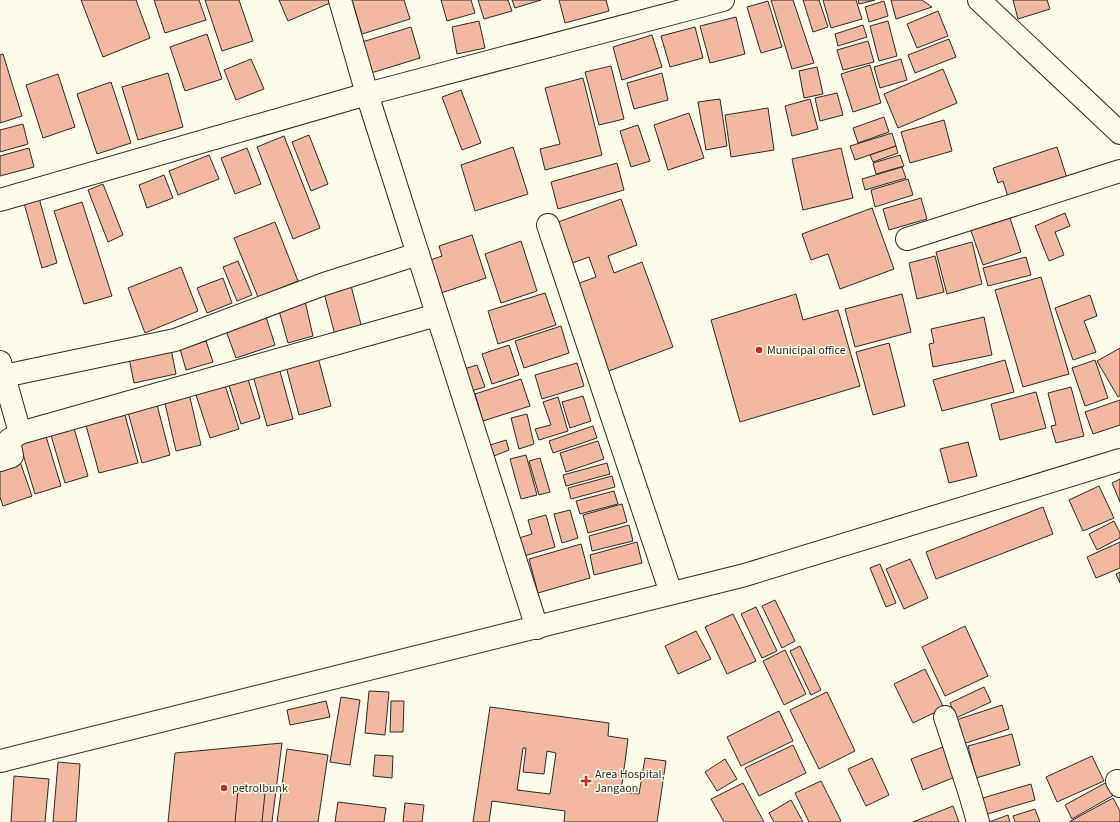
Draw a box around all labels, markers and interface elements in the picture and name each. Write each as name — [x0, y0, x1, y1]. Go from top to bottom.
place label: Municipal office — [767, 342, 846, 359]
marker: Municipal office — [754, 345, 764, 355]
place label: Area Hospital, Jangaon — [595, 766, 665, 797]
marker: Area Hospital, Jangaon — [580, 775, 592, 787]
place label: petrolbunk — [232, 780, 288, 797]
marker: petrolbunk — [219, 783, 229, 793]

